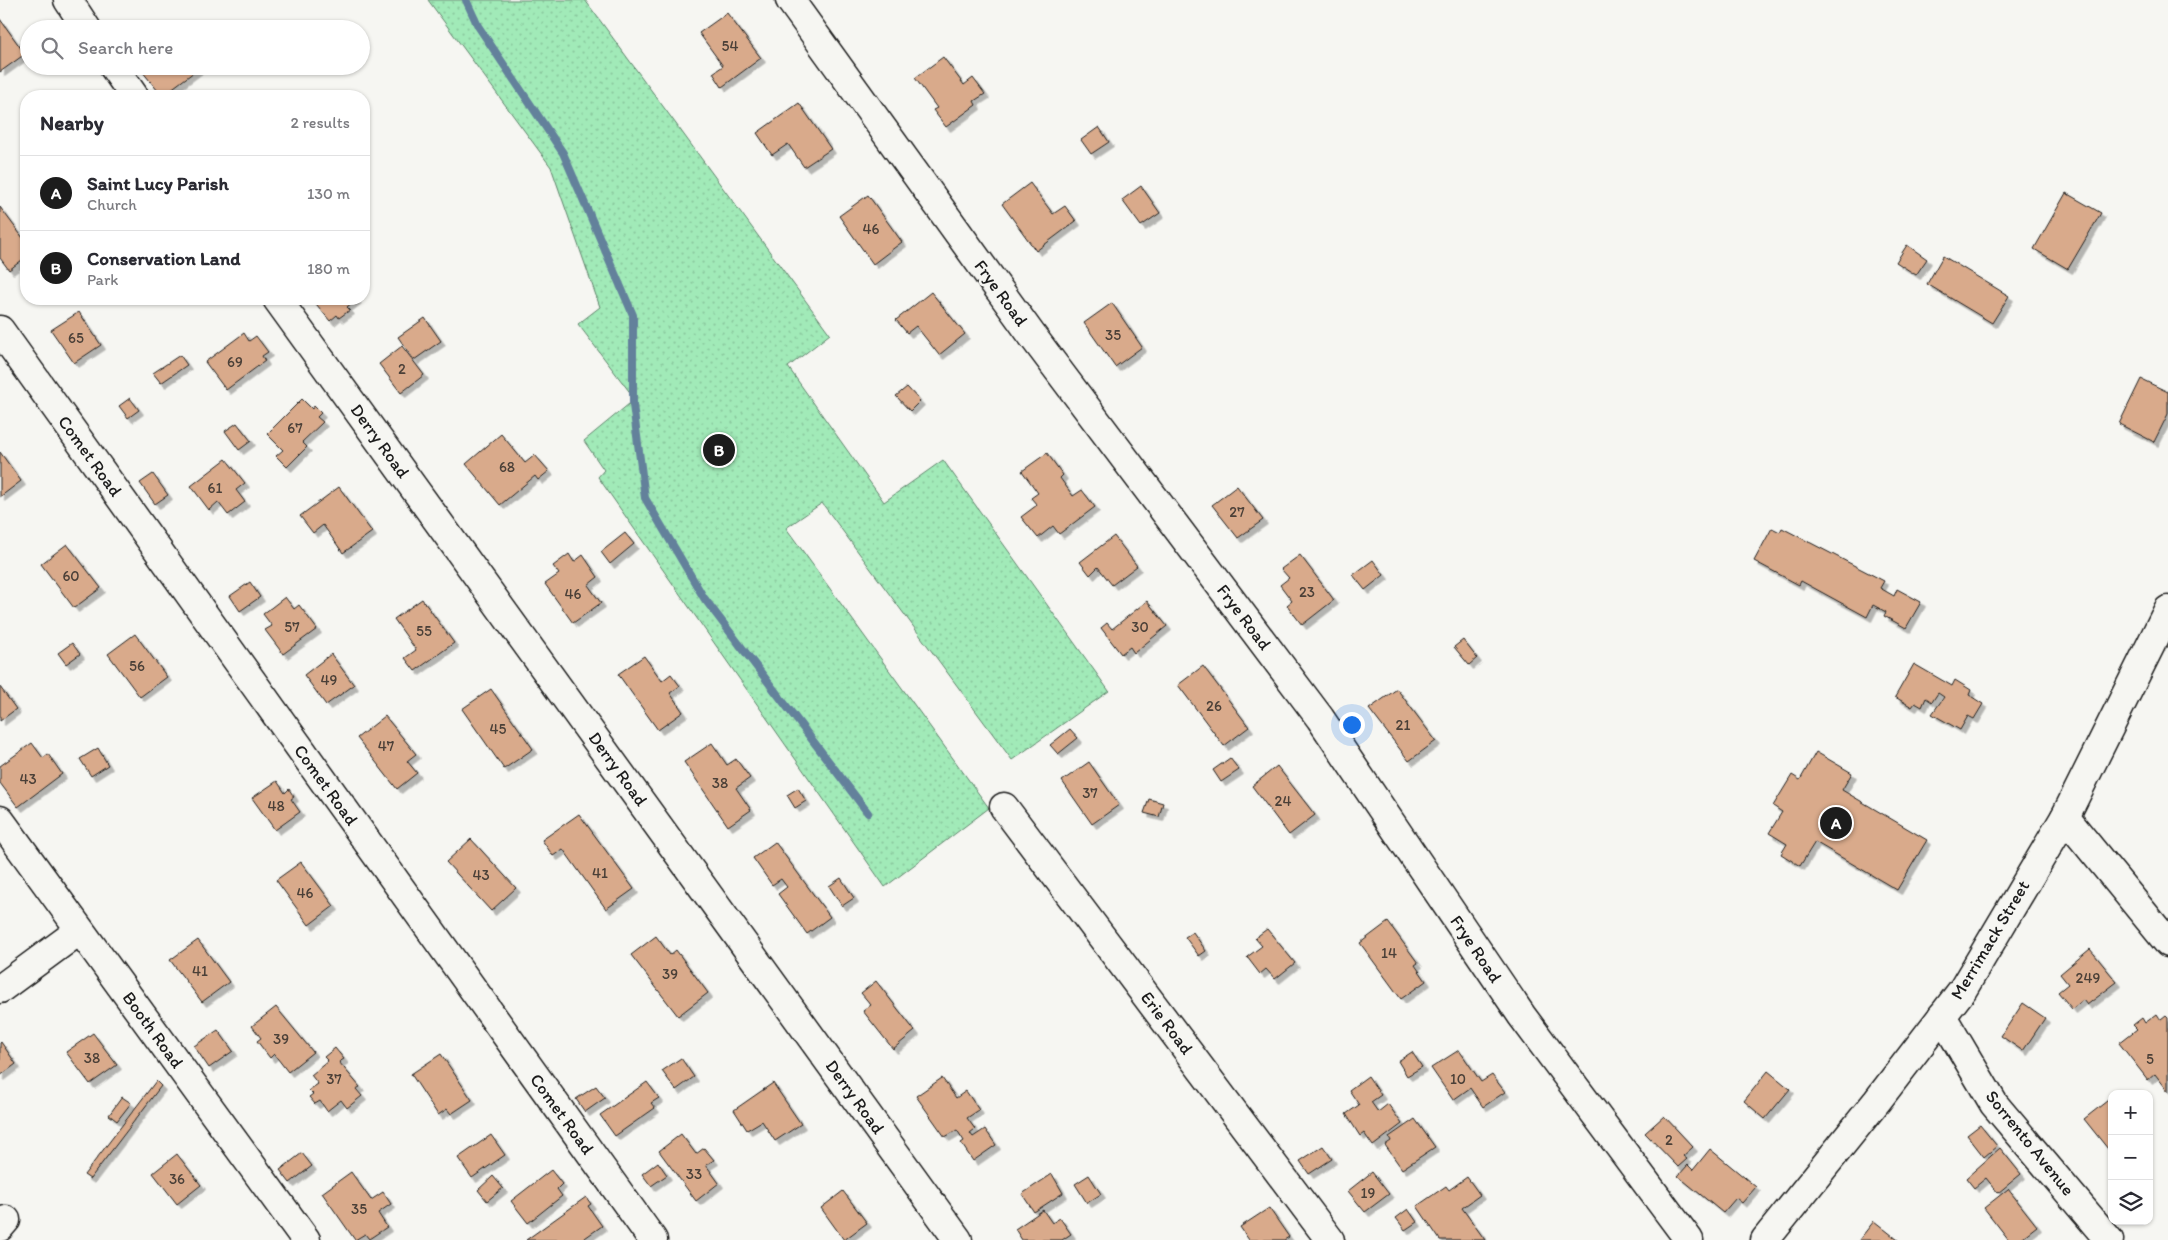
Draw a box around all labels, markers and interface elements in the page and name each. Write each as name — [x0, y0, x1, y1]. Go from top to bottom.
search box — [20, 20, 370, 75]
icon: search — [38, 34, 66, 62]
text: Search here — [78, 36, 173, 59]
house number: 54 — [722, 37, 738, 55]
text: Nearby — [40, 110, 104, 135]
text: 2 results — [290, 113, 350, 132]
text: Saint Lucy Parish — [87, 172, 229, 195]
text: A — [51, 184, 61, 203]
text: 130 m — [307, 184, 350, 203]
text: Church — [87, 195, 137, 214]
house number: 46 — [863, 220, 880, 238]
text: Conservation Land — [87, 247, 240, 270]
street label: Frye Road — [970, 255, 1033, 331]
text: B — [51, 259, 61, 278]
text: 180 m — [307, 259, 350, 278]
text: Park — [87, 270, 118, 289]
house number: 35 — [1105, 326, 1121, 344]
house number: 65 — [68, 329, 84, 347]
house number: 69 — [227, 353, 243, 371]
house number: 2 — [398, 360, 406, 378]
street label: Derry Road — [346, 400, 414, 483]
street label: Comet Road — [53, 411, 127, 501]
house number: 67 — [287, 419, 303, 437]
pin: B — [703, 431, 735, 469]
house number: 68 — [499, 458, 515, 476]
house number: 61 — [208, 479, 222, 497]
house number: 27 — [1229, 503, 1245, 521]
house number: 60 — [62, 567, 80, 585]
street label: Frye Road — [1212, 580, 1276, 654]
house number: 23 — [1299, 583, 1315, 601]
house number: 46 — [565, 585, 582, 603]
house number: 57 — [284, 618, 300, 636]
house number: 30 — [1131, 618, 1149, 636]
house number: 55 — [416, 622, 432, 640]
house number: 56 — [129, 657, 145, 675]
house number: 49 — [321, 671, 338, 689]
house number: 26 — [1206, 697, 1222, 715]
your location — [1339, 712, 1365, 738]
house number: 21 — [1396, 716, 1410, 734]
house number: 45 — [490, 720, 507, 738]
street label: Derry Road — [584, 728, 652, 811]
house number: 47 — [378, 737, 395, 755]
street label: Comet Road — [289, 740, 363, 830]
house number: 43 — [19, 770, 37, 788]
house number: 38 — [712, 774, 728, 792]
house number: 37 — [1082, 784, 1098, 802]
house number: 24 — [1275, 792, 1291, 810]
house number: 48 — [267, 797, 285, 815]
pin: A — [1820, 804, 1852, 842]
house number: 41 — [592, 864, 608, 882]
house number: 43 — [472, 866, 490, 884]
street label: Merrimack Street — [1946, 876, 2034, 1004]
house number: 46 — [297, 884, 314, 902]
street label: Frye Road — [1445, 911, 1507, 987]
house number: 14 — [1381, 944, 1397, 962]
house number: 41 — [192, 962, 208, 980]
house number: 39 — [662, 965, 678, 983]
house number: 249 — [2076, 969, 2101, 987]
street label: Booth Road — [118, 987, 188, 1073]
street label: Erie Road — [1136, 987, 1198, 1059]
house number: 39 — [273, 1030, 289, 1048]
house number: 38 — [84, 1049, 100, 1067]
house number: 5 — [2146, 1050, 2154, 1068]
street label: Derry Road — [821, 1056, 889, 1139]
street label: Comet Road — [525, 1069, 599, 1159]
house number: 37 — [326, 1070, 342, 1088]
house number: 10 — [1450, 1070, 1466, 1088]
street label: Sorrento Avenue — [1981, 1086, 2079, 1200]
map controls — [2108, 1090, 2153, 1225]
button: + — [2108, 1090, 2153, 1135]
house number: 2 — [1665, 1131, 1673, 1149]
button: − — [2108, 1135, 2153, 1180]
house number: 33 — [686, 1165, 702, 1183]
house number: 36 — [169, 1170, 185, 1188]
button: layers — [2108, 1180, 2153, 1225]
house number: 19 — [1361, 1184, 1376, 1202]
house number: 35 — [351, 1200, 367, 1218]

